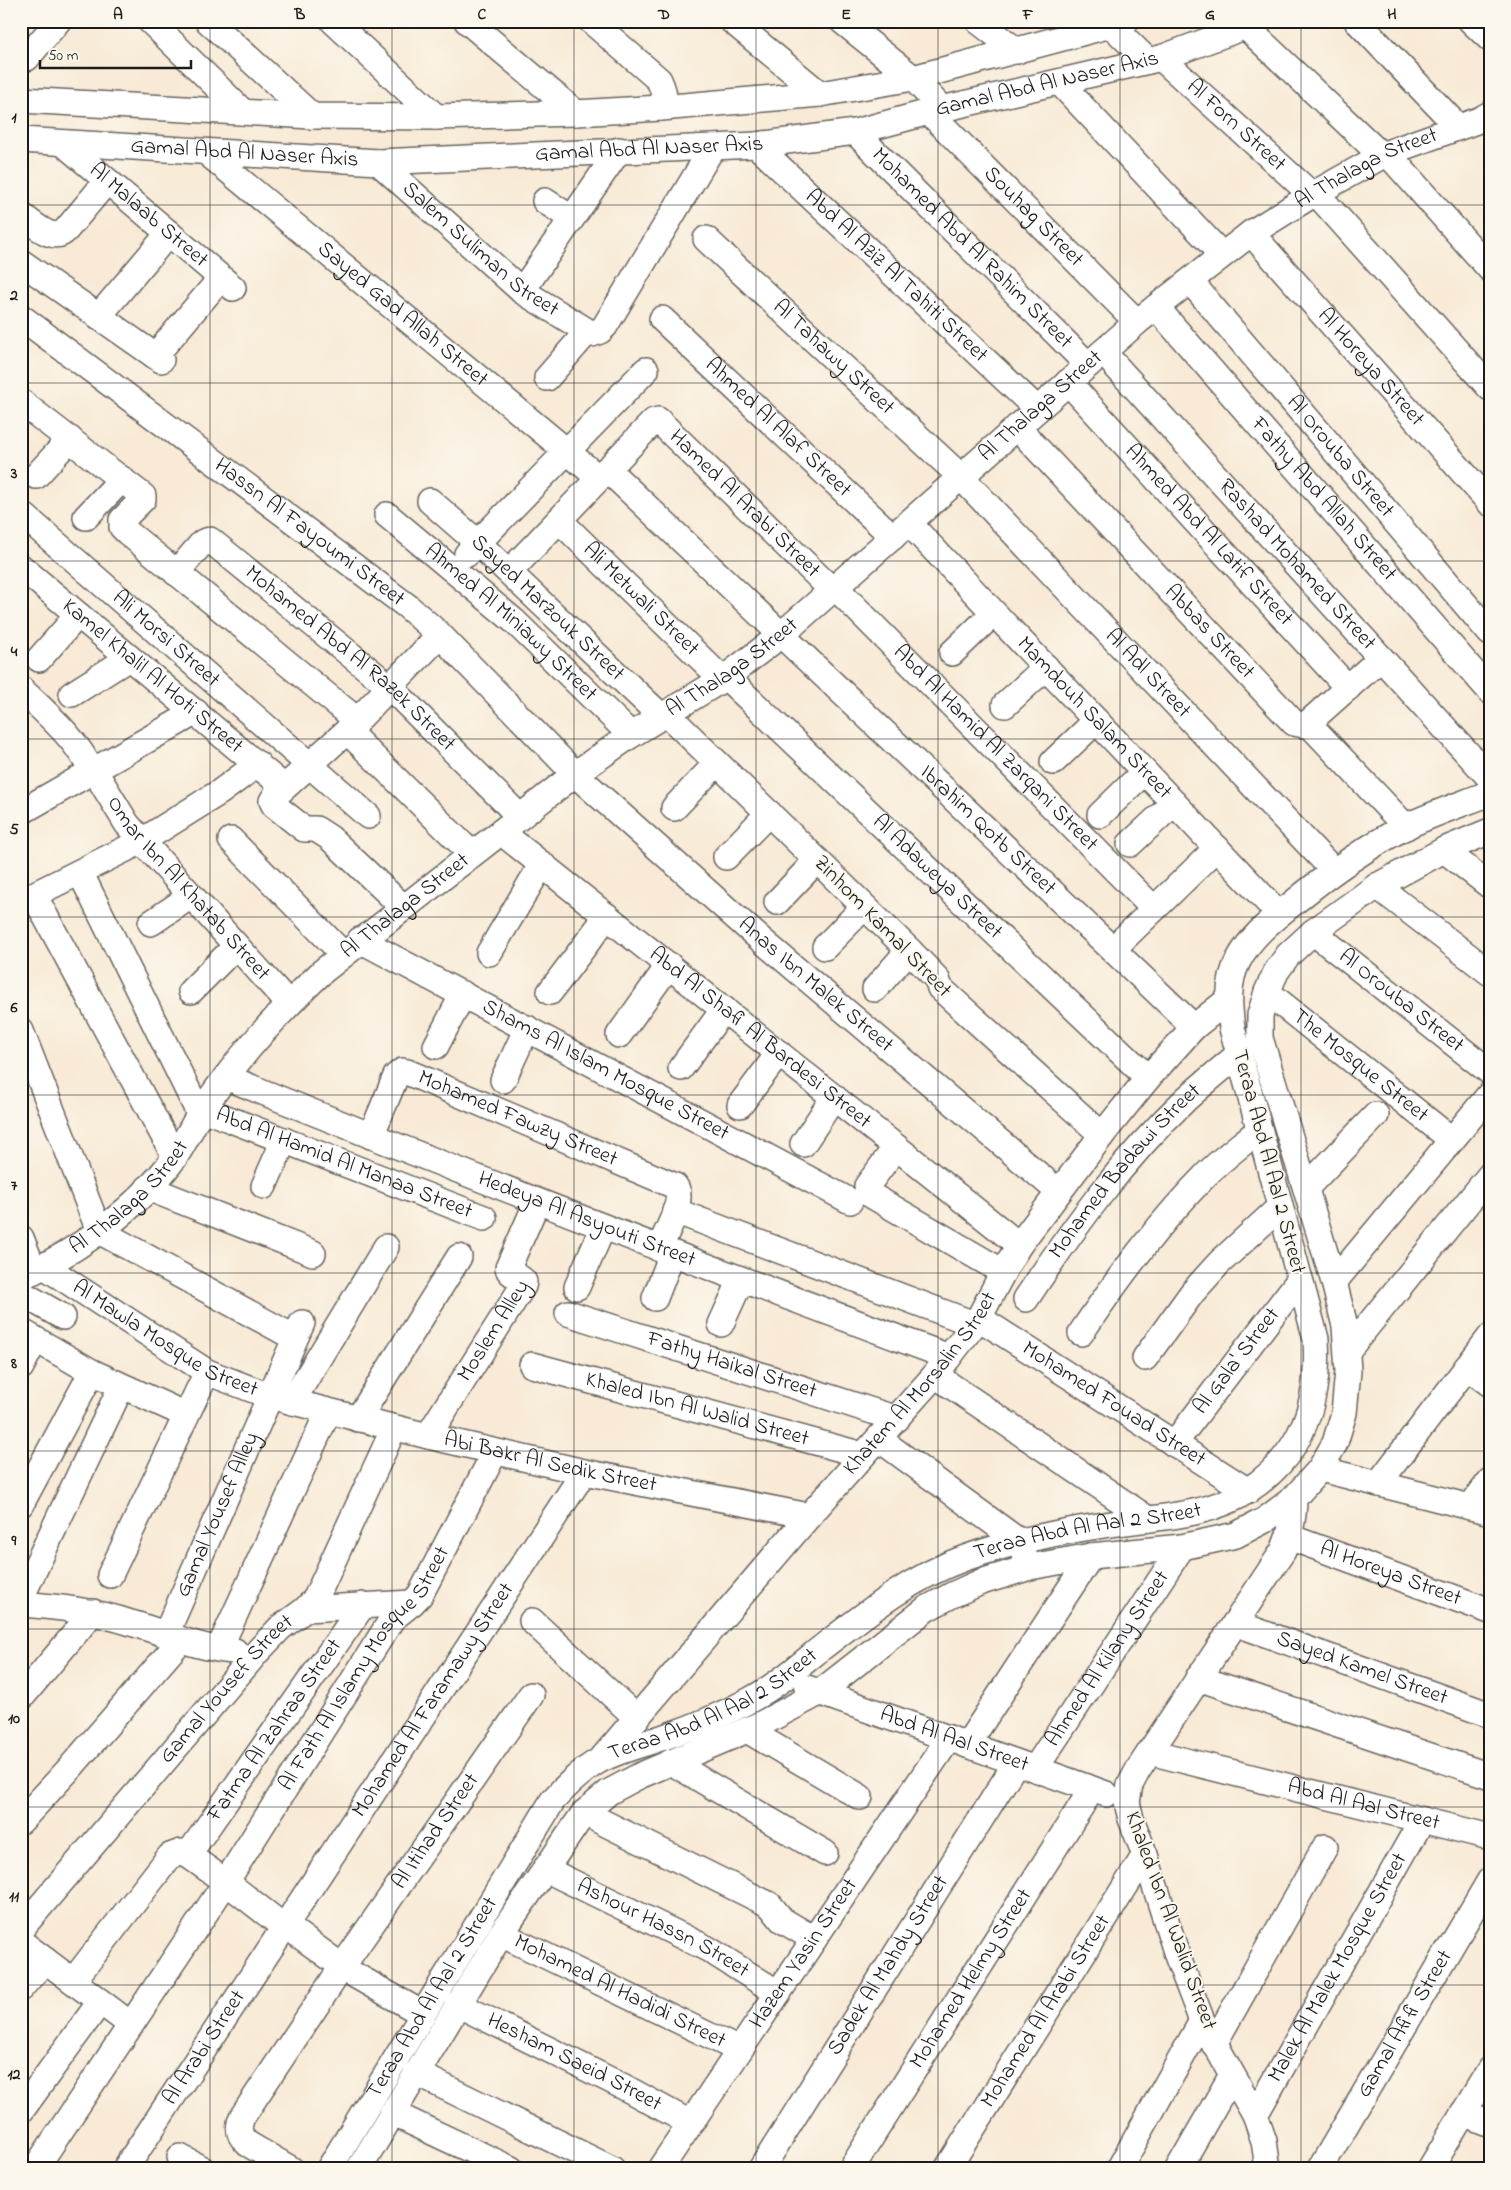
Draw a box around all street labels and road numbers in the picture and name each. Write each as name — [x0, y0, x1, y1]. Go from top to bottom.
street label: Gamal Abd Al Naser Axis — [932, 43, 1162, 126]
street label: Al Forn Street — [1179, 72, 1293, 180]
street label: Al Thalaga Street — [1289, 120, 1443, 218]
street label: Gamal Abd Al Naser Axis — [534, 128, 765, 171]
street label: Gamal Abd Al Naser Axis — [130, 131, 360, 177]
street label: Mohamed Abd Al Rahim Street — [864, 141, 1080, 357]
street label: Al Malaab Street — [81, 155, 215, 276]
street label: Souhag Street — [976, 159, 1091, 275]
street label: Salem Suliman Street — [394, 174, 565, 326]
street label: Abd Al Aziz Al Tahiti Street — [797, 182, 995, 371]
street label: Sayed Gad Allah Street — [310, 234, 495, 396]
street label: Al Tahawy Street — [765, 292, 902, 423]
street label: Al Horeya Street — [1309, 301, 1432, 435]
street label: Al Thalaga Street — [972, 342, 1111, 470]
street label: Ahmed Al Alaf Street — [697, 351, 859, 506]
street label: Al Orouba Street — [1278, 388, 1402, 526]
street label: Fathy Abd Allah Street — [1242, 409, 1404, 589]
street label: Hamed Al Arabi Street — [661, 422, 828, 586]
street label: Ahmed Abd Al Latif Street — [1117, 437, 1301, 634]
street label: Hassn Al Fayoumi Street — [207, 451, 412, 615]
street label: Rashad Mohamed Street — [1210, 472, 1384, 659]
street label: Sayed Marzouk Street — [463, 527, 632, 690]
street label: Ali Metwali Street — [575, 535, 707, 665]
street label: Ahmed Al Miniawy Street — [417, 536, 605, 710]
street label: Mohamed Abd Al Razek Street — [237, 558, 463, 760]
street label: Abbas Street — [1156, 577, 1262, 687]
street label: Ali Morsi Street — [104, 583, 227, 696]
street label: Kamel Khalil Al Hoti Street — [54, 591, 250, 763]
street label: Al Thalaga Street — [660, 610, 807, 726]
street label: Al Adl Street — [1097, 622, 1198, 727]
street label: Mamdouh Salam Street — [1009, 630, 1180, 808]
street label: Abd Al Hamid Al Zarqani Street — [885, 638, 1105, 860]
street label: Ibrahim Qotb Street — [912, 758, 1064, 904]
street label: Omar Ibn Al Khatab Street — [98, 790, 278, 989]
street label: Al Adaweya Street — [864, 807, 1010, 948]
street label: Al Thalaga Street — [334, 845, 477, 967]
street label: Zinhom Kamal Street — [805, 848, 959, 1006]
street label: Anas Ibn Malek Street — [730, 910, 901, 1061]
street label: Abd Al Shafi Al Bardesi Street — [642, 940, 878, 1137]
street label: Al Orouba Street — [1331, 942, 1471, 1062]
street label: Shams Al Islam Mosque Street — [476, 992, 735, 1150]
street label: The Mosque Street — [1285, 1002, 1436, 1131]
street label: Teraa Abd Al Aal 2 Street — [1223, 1046, 1313, 1278]
street label: Mohamed Fawzy Street — [413, 1062, 623, 1176]
street label: Mohamed Badawi Street — [1042, 1076, 1209, 1266]
street label: Abd Al Hamid Al Manaa Street — [211, 1099, 477, 1228]
street label: Al Thalaga Street — [63, 1134, 198, 1263]
street label: Hedeya Al Asyouti Street — [473, 1163, 701, 1277]
street label: Al Mawla Mosque Street — [66, 1272, 263, 1406]
street label: Moslem Alley — [450, 1274, 540, 1388]
street label: Khatem Al Morsalin Street — [836, 1286, 1006, 1483]
street label: Al Gala' Street — [1186, 1301, 1289, 1422]
street label: Fathy Haikal Street — [642, 1323, 821, 1408]
street label: Mohamed Fouad Street — [1015, 1334, 1212, 1476]
street label: Khaled Ibn Al Walid Street — [582, 1364, 813, 1456]
street label: Abi Bakr Al Sedik Street — [441, 1424, 660, 1502]
street label: Gamal Yousef Alley — [168, 1427, 269, 1602]
street label: Teraa Abd Al Aal 2 Street — [970, 1495, 1205, 1570]
street label: Al Horeya Street — [1315, 1534, 1466, 1615]
street label: Al Fath Al Islamy Mosque Street — [271, 1541, 459, 1797]
street label: Ahmed Al Kilany Street — [1038, 1564, 1178, 1754]
street label: Mohamed Al Faramawy Street — [344, 1576, 523, 1824]
street label: Gamal Yousef Street — [152, 1607, 301, 1771]
street label: Sayed Kamel Street — [1272, 1623, 1453, 1715]
street label: Fatma Al Zahraa Street — [199, 1632, 351, 1829]
street label: Teraa Abd Al Aal 2 Street — [604, 1640, 826, 1770]
street label: Abd Al Aal Street — [875, 1699, 1033, 1781]
street label: Al Itihad Street — [384, 1767, 488, 1896]
street label: Abd Al Aal Street — [1284, 1771, 1444, 1840]
street label: Khaled Ibn Al Walid Street — [1116, 1807, 1225, 2035]
street label: Malek Al Malek Mosque Street — [1260, 1847, 1416, 2089]
street label: Sadek Al Mahdy Street — [820, 1869, 958, 2062]
street label: Ashour Hassn Street — [571, 1871, 756, 1987]
street label: Hazem Yasin Street — [742, 1872, 867, 2036]
street label: Mohamed Helmy Street — [902, 1882, 1041, 2075]
street label: Teraa Abd Al Aal 2 Street — [359, 1890, 507, 2105]
street label: Mohamed Al Arabi Street — [973, 1908, 1120, 2115]
street label: Mohamed Al Hadidi Street — [508, 1927, 732, 2057]
street label: Gamal Afifi Street — [1349, 1944, 1462, 2104]
street label: Al Arabi Street — [155, 1984, 255, 2112]
street label: Hesham Saeid Street — [481, 2005, 668, 2121]

